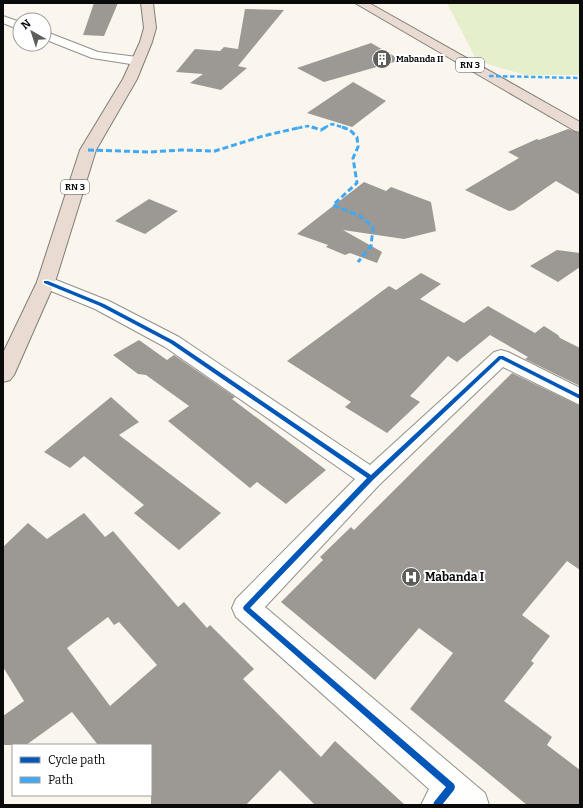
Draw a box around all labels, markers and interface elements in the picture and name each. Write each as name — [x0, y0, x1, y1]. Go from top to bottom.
north arrow — [12, 12, 52, 52]
text: N — [19, 17, 34, 32]
building icon: Mabanda II — [371, 48, 393, 70]
place label: Mabanda II — [396, 54, 444, 64]
road number: RN 3 — [456, 58, 484, 72]
road number: RN 3 — [61, 180, 89, 194]
hospital icon: Mabanda I — [400, 566, 422, 588]
place label: Mabanda I — [425, 570, 484, 584]
legend — [12, 744, 152, 796]
text: Cycle path — [48, 753, 106, 767]
text: Path — [48, 773, 74, 787]

